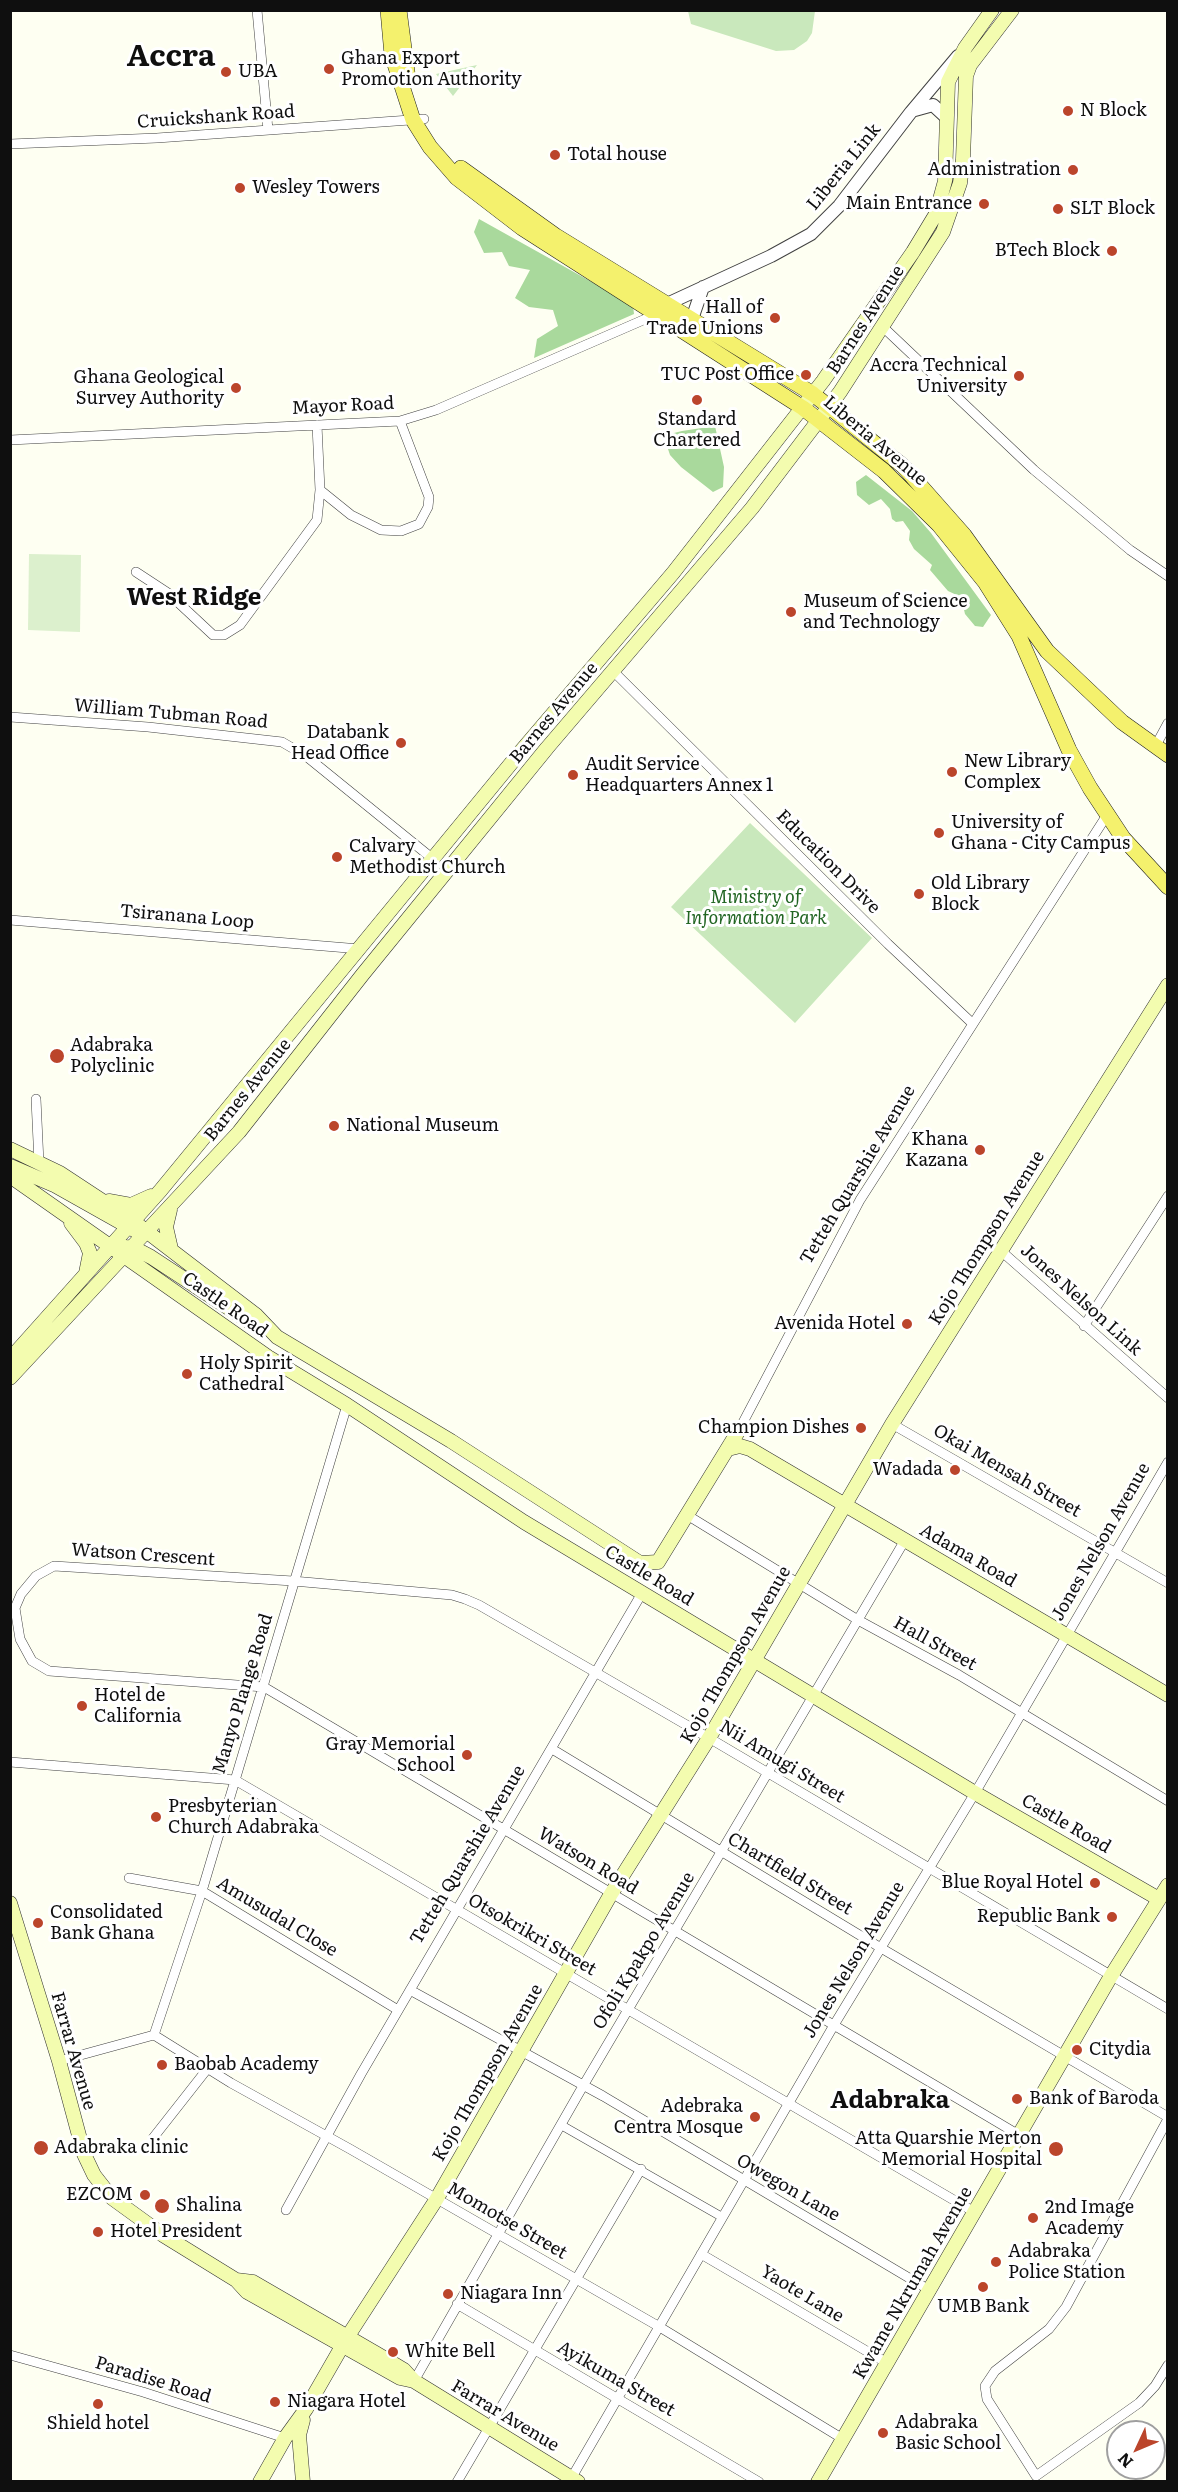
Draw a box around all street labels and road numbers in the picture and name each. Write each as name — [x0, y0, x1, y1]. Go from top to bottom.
street label: Cruickshank Road — [136, 101, 296, 133]
street label: Liberia Link — [802, 119, 886, 215]
street label: Barnes Avenue — [823, 261, 909, 379]
street label: Liberia Avenue — [819, 392, 931, 490]
street label: Mayor Road — [291, 393, 395, 419]
street label: Barnes Avenue — [505, 658, 603, 768]
street label: William Tubman Road — [73, 695, 269, 733]
street label: Education Drive — [772, 806, 884, 918]
street label: Tsiranana Loop — [119, 900, 255, 934]
street label: Barnes Avenue — [200, 1034, 296, 1146]
street label: Tetteh Quarshie Avenue — [796, 1081, 920, 1269]
street label: Kojo Thompson Avenue — [925, 1147, 1049, 1329]
street label: Jones Nelson Link — [1016, 1240, 1146, 1360]
street label: Castle Road — [178, 1268, 272, 1342]
street label: Okai Mensah Street — [929, 1420, 1085, 1522]
street label: Jones Nelson Avenue — [1047, 1459, 1155, 1625]
street label: Adama Road — [916, 1520, 1020, 1592]
street label: Watson Crescent — [70, 1539, 216, 1571]
street label: Castle Road — [601, 1541, 697, 1611]
street label: Kojo Thompson Avenue — [676, 1562, 796, 1748]
street label: Manyo Plange Road — [208, 1611, 278, 1777]
street label: Hall Street — [890, 1612, 980, 1676]
street label: Nii Amugi Street — [715, 1716, 849, 1808]
street label: Tetteh Quarshie Avenue — [406, 1761, 530, 1949]
street label: Castle Road — [1017, 1790, 1115, 1858]
street label: Watson Road — [534, 1823, 642, 1899]
street label: Chartfield Street — [723, 1828, 857, 1920]
street label: Ofoli Kpakpo Avenue — [588, 1868, 700, 2034]
street label: Amusudal Close — [213, 1872, 341, 1962]
street label: Jones Nelson Avenue — [799, 1878, 909, 2042]
street label: Otsokrikri Street — [464, 1889, 600, 1981]
street label: Kojo Thompson Avenue — [428, 1980, 548, 2166]
street label: Farrar Avenue — [46, 1990, 100, 2112]
street label: Owegon Lane — [732, 2150, 844, 2226]
street label: Momotse Street — [443, 2178, 571, 2264]
street label: Kwame Nkrumah Avenue — [849, 2183, 977, 2383]
street label: Yaote Lane — [756, 2261, 848, 2327]
street label: Ayikuma Street — [553, 2337, 679, 2421]
street label: Paradise Road — [92, 2352, 214, 2408]
street label: Farrar Avenue — [447, 2375, 563, 2457]

